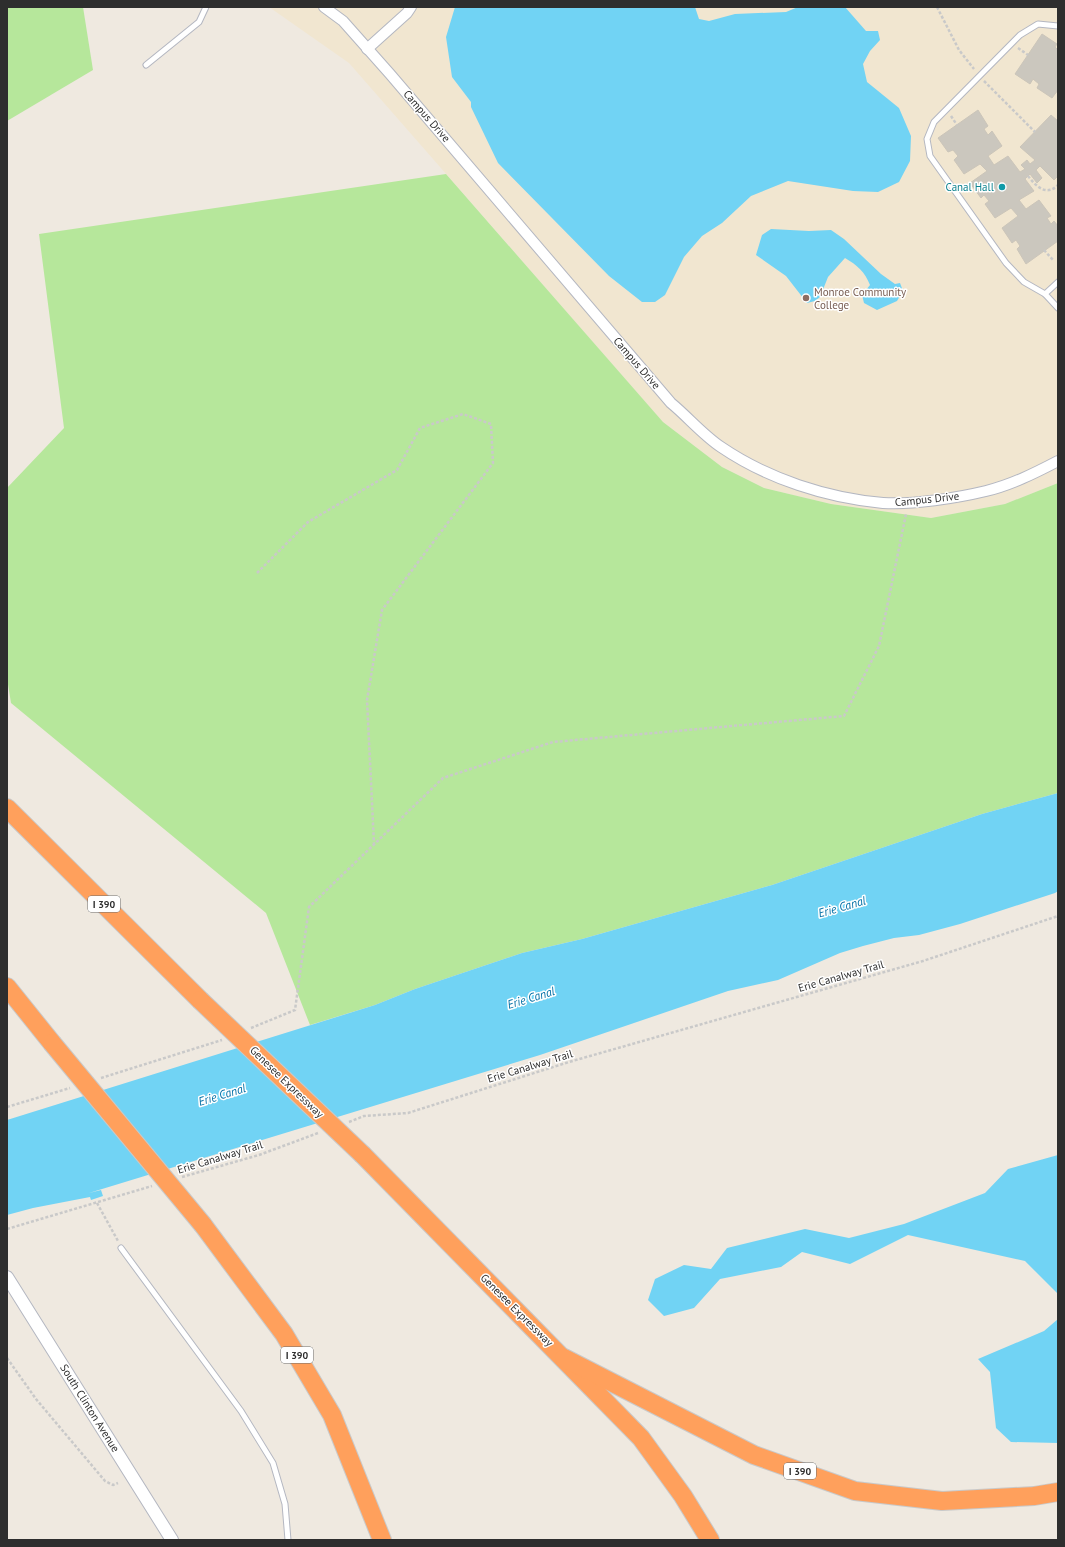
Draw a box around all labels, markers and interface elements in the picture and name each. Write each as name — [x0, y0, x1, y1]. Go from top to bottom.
street label: Campus Drive — [401, 87, 454, 145]
place label: Canal Hall — [946, 180, 995, 194]
marker: Canal Hall — [997, 182, 1007, 192]
place label: Monroe Community College — [814, 285, 907, 312]
marker: Monroe Community College — [801, 293, 811, 303]
street label: Campus Drive — [611, 334, 664, 392]
street label: Campus Drive — [894, 489, 960, 509]
water label: Erie Canal — [816, 892, 868, 921]
road number: I 390 — [88, 896, 120, 912]
street label: Erie Canalway Trail — [797, 957, 886, 995]
water label: Erie Canal — [505, 983, 557, 1012]
street label: Genesee Expressway — [247, 1043, 327, 1121]
street label: Erie Canalway Trail — [486, 1046, 575, 1086]
water label: Erie Canal — [196, 1080, 248, 1109]
street label: Erie Canalway Trail — [176, 1137, 265, 1177]
street label: Genesee Expressway — [478, 1271, 557, 1350]
road number: I 390 — [281, 1347, 313, 1363]
street label: South Clinton Avenue — [57, 1361, 123, 1455]
road number: I 390 — [784, 1463, 816, 1479]

